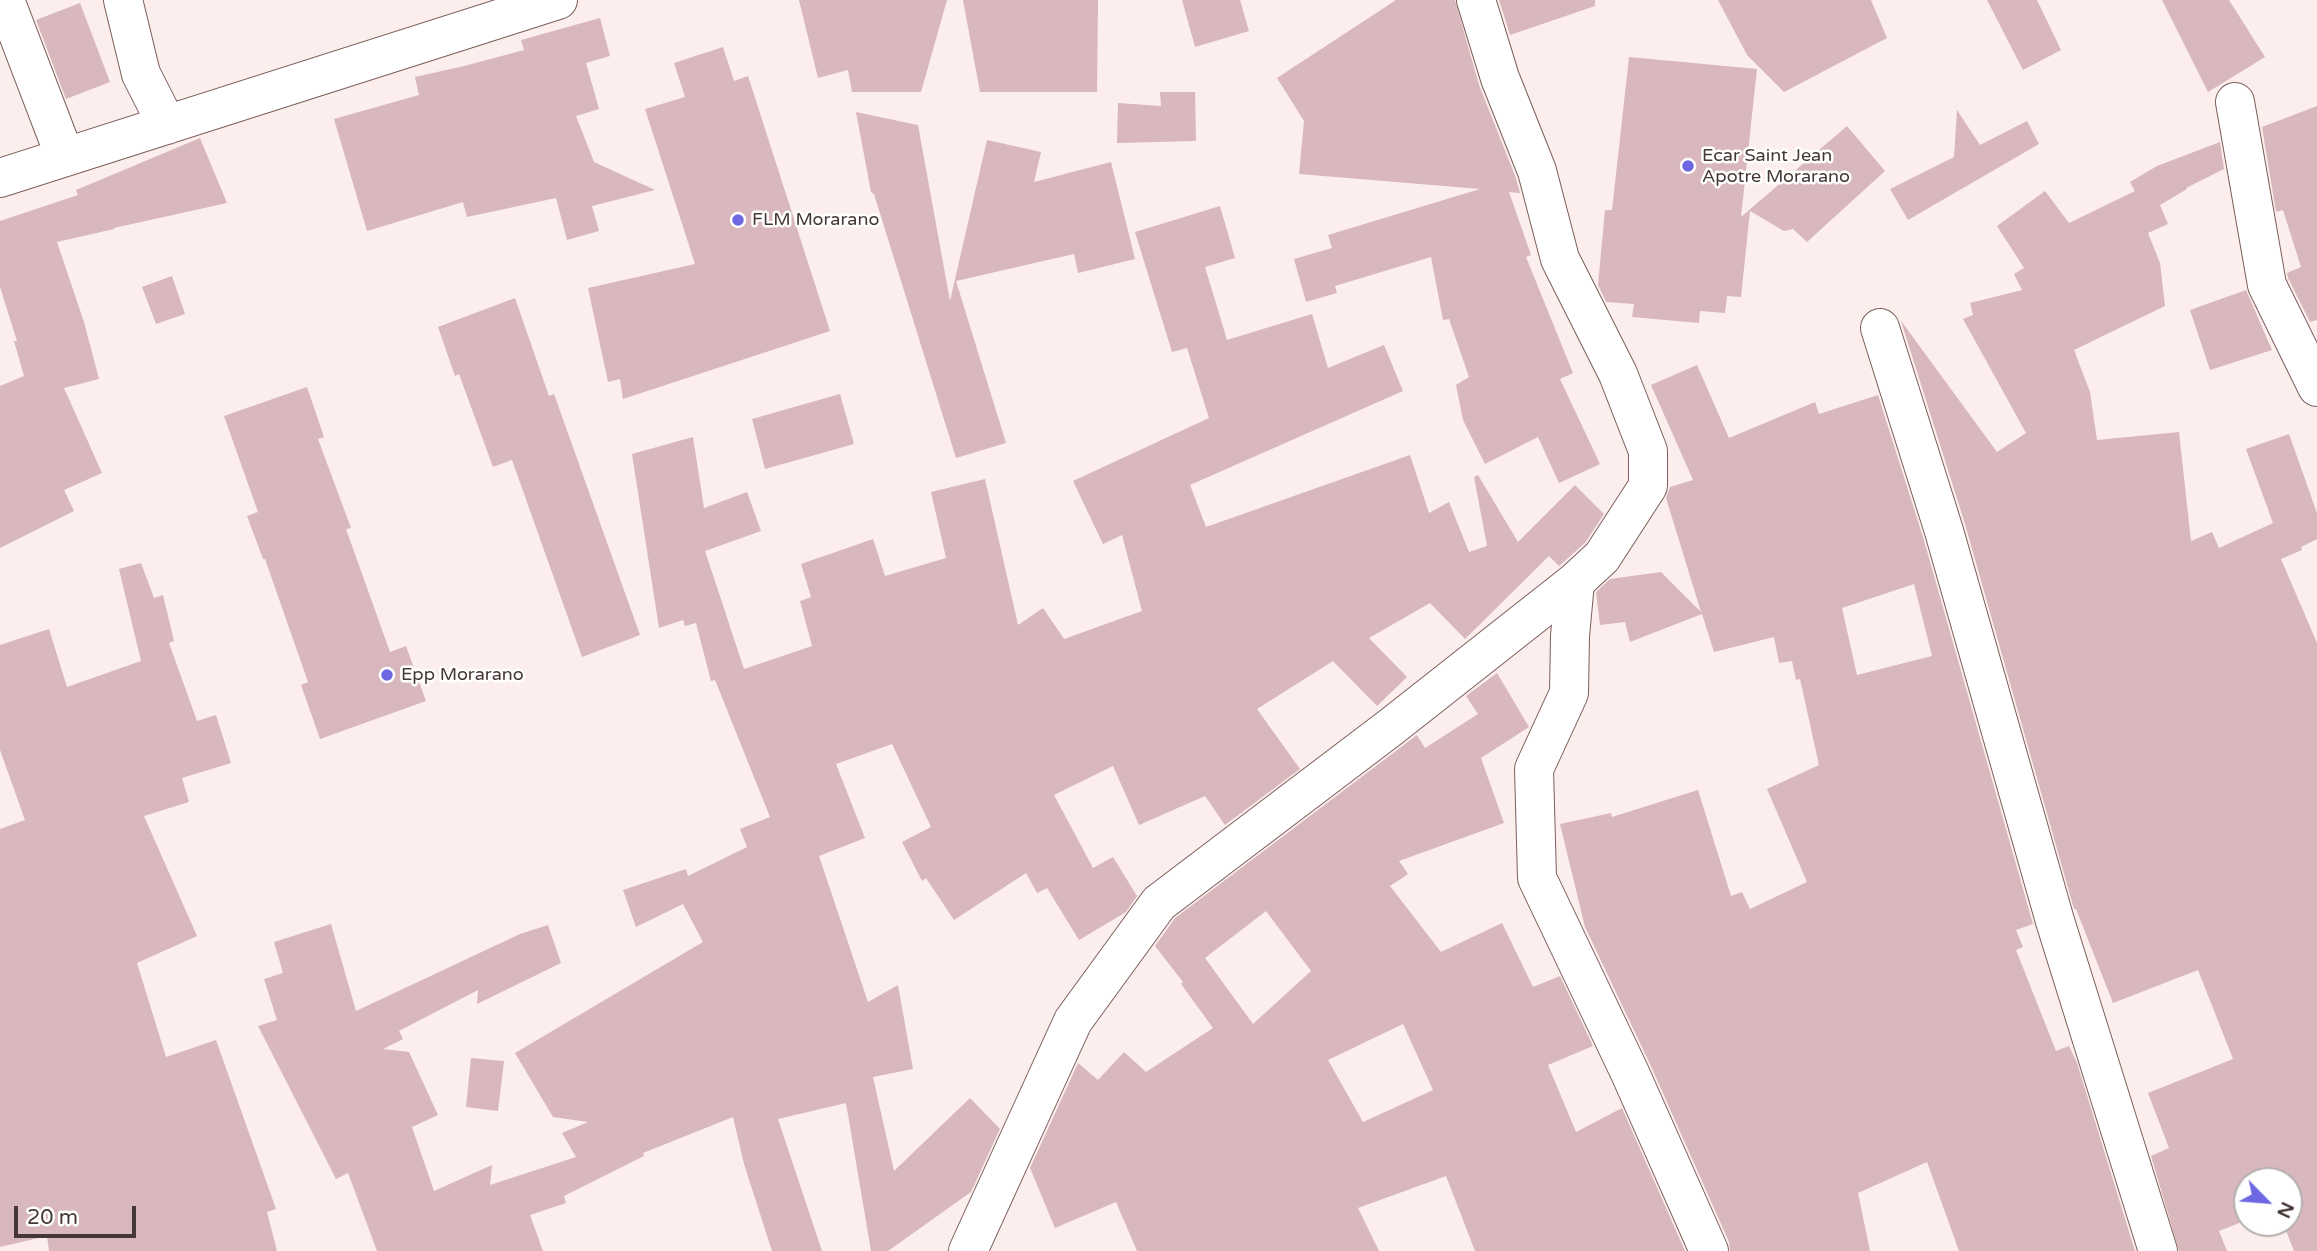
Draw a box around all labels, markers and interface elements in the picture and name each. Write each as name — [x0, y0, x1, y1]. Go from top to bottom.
place label: Ecar Saint Jean Apotre Morarano — [1702, 145, 1850, 188]
marker: Ecar Saint Jean Apotre Morarano — [1680, 158, 1696, 174]
place label: FLM Morarano — [752, 209, 879, 231]
marker: FLM Morarano — [730, 212, 746, 228]
place label: Epp Morarano — [401, 664, 524, 686]
marker: Epp Morarano — [379, 667, 395, 683]
north arrow — [2233, 1167, 2303, 1237]
scale bar — [18, 1192, 140, 1236]
text: N — [2272, 1198, 2298, 1222]
text: 20 m — [27, 1205, 78, 1230]

